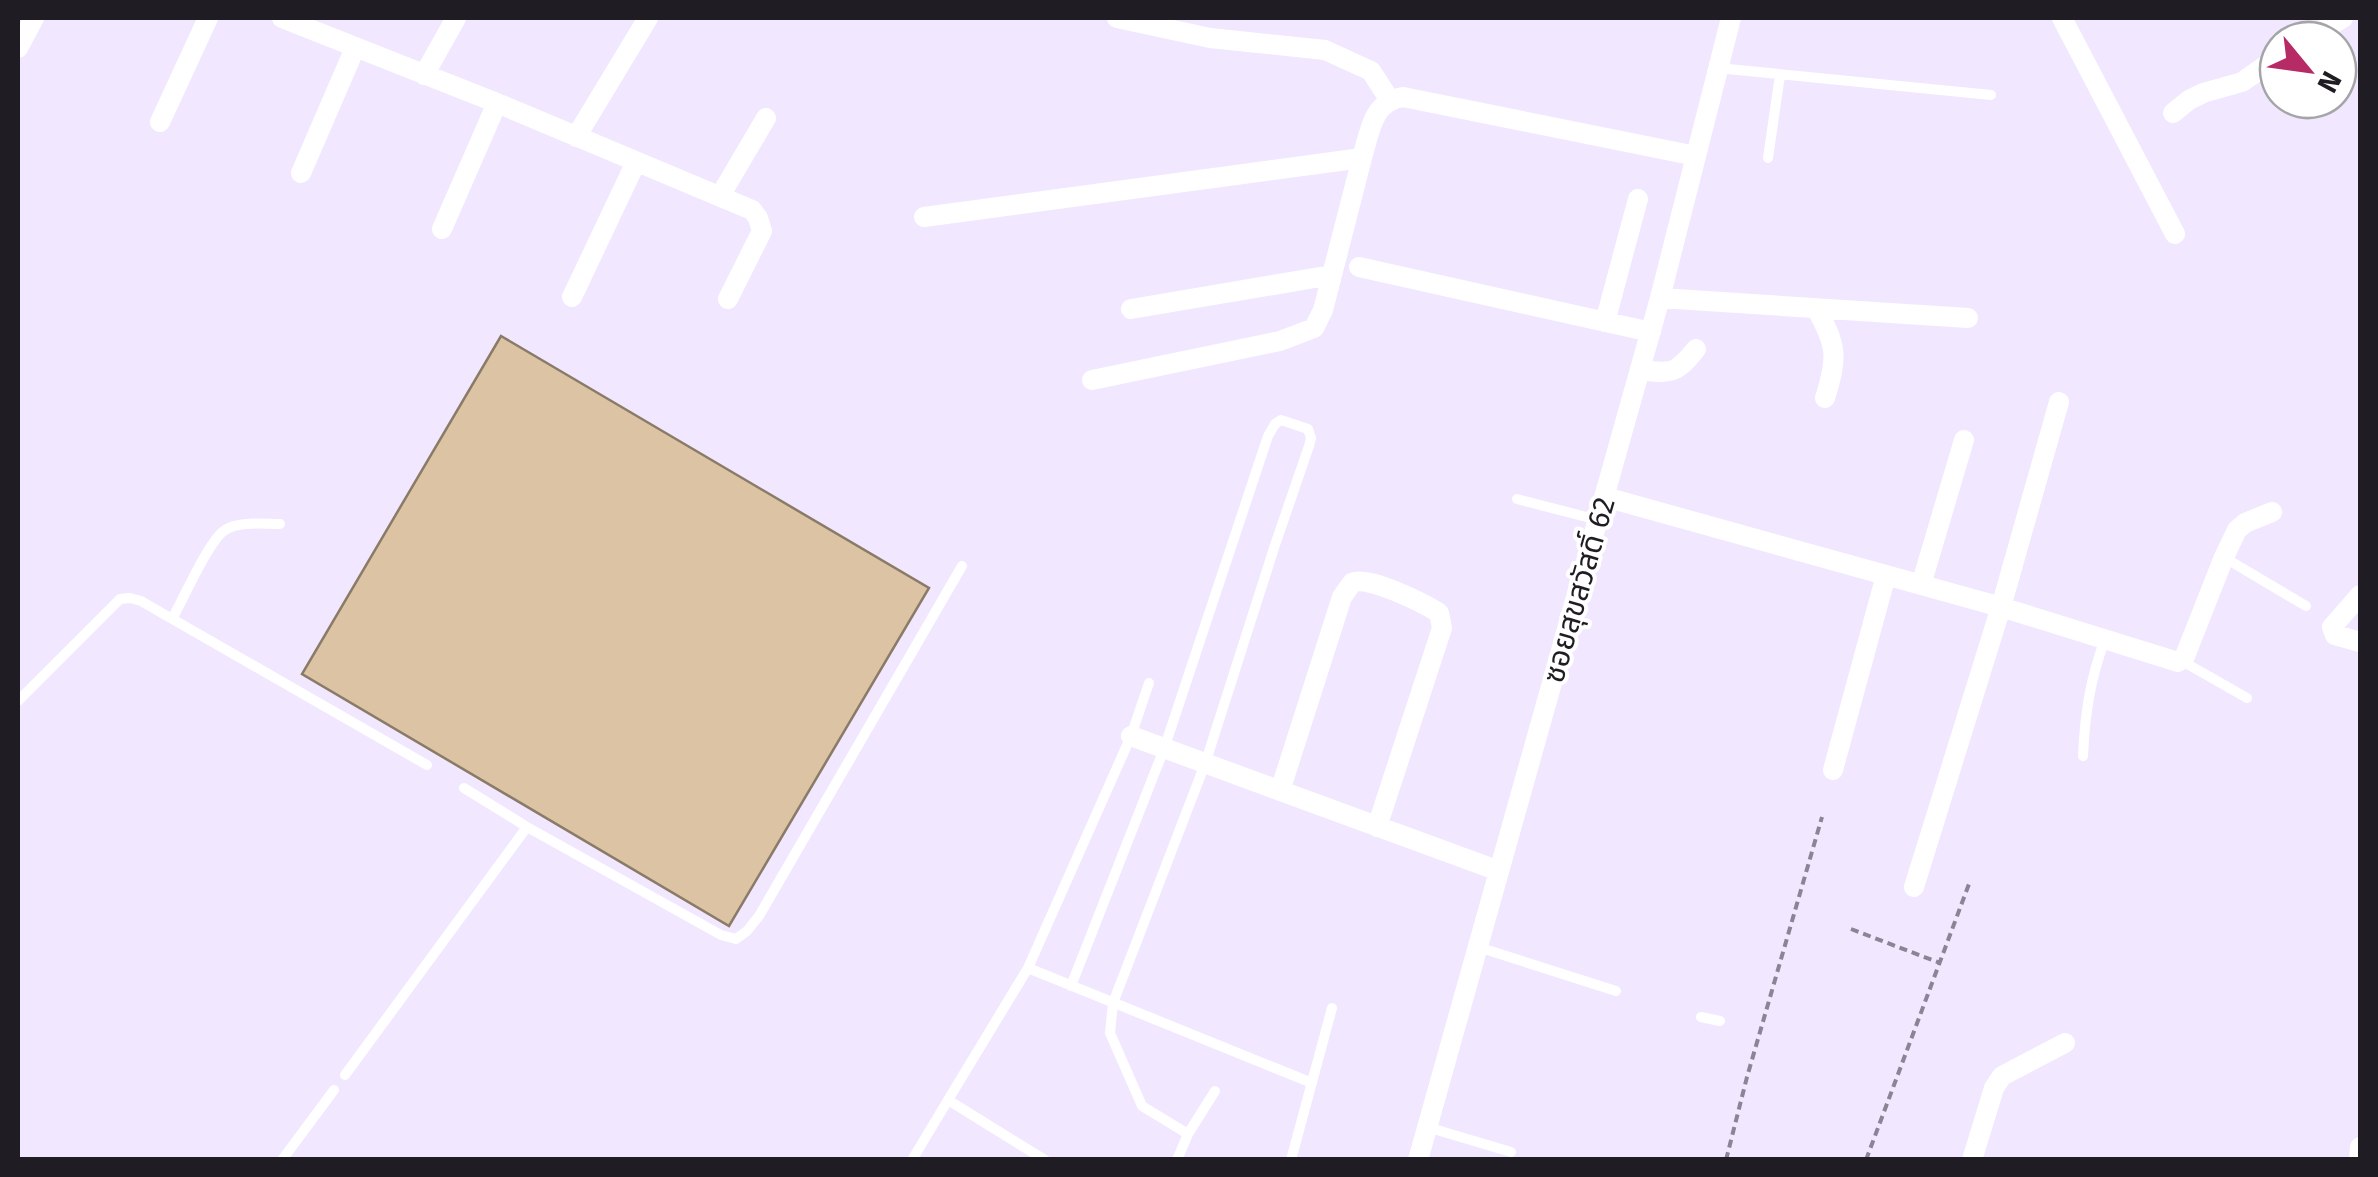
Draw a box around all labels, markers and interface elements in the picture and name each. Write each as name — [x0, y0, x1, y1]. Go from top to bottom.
north arrow — [2258, 20, 2358, 120]
text: N — [2310, 66, 2348, 98]
street label: ซอยสุขสวัสดิ์ 62 — [1535, 493, 1623, 687]

